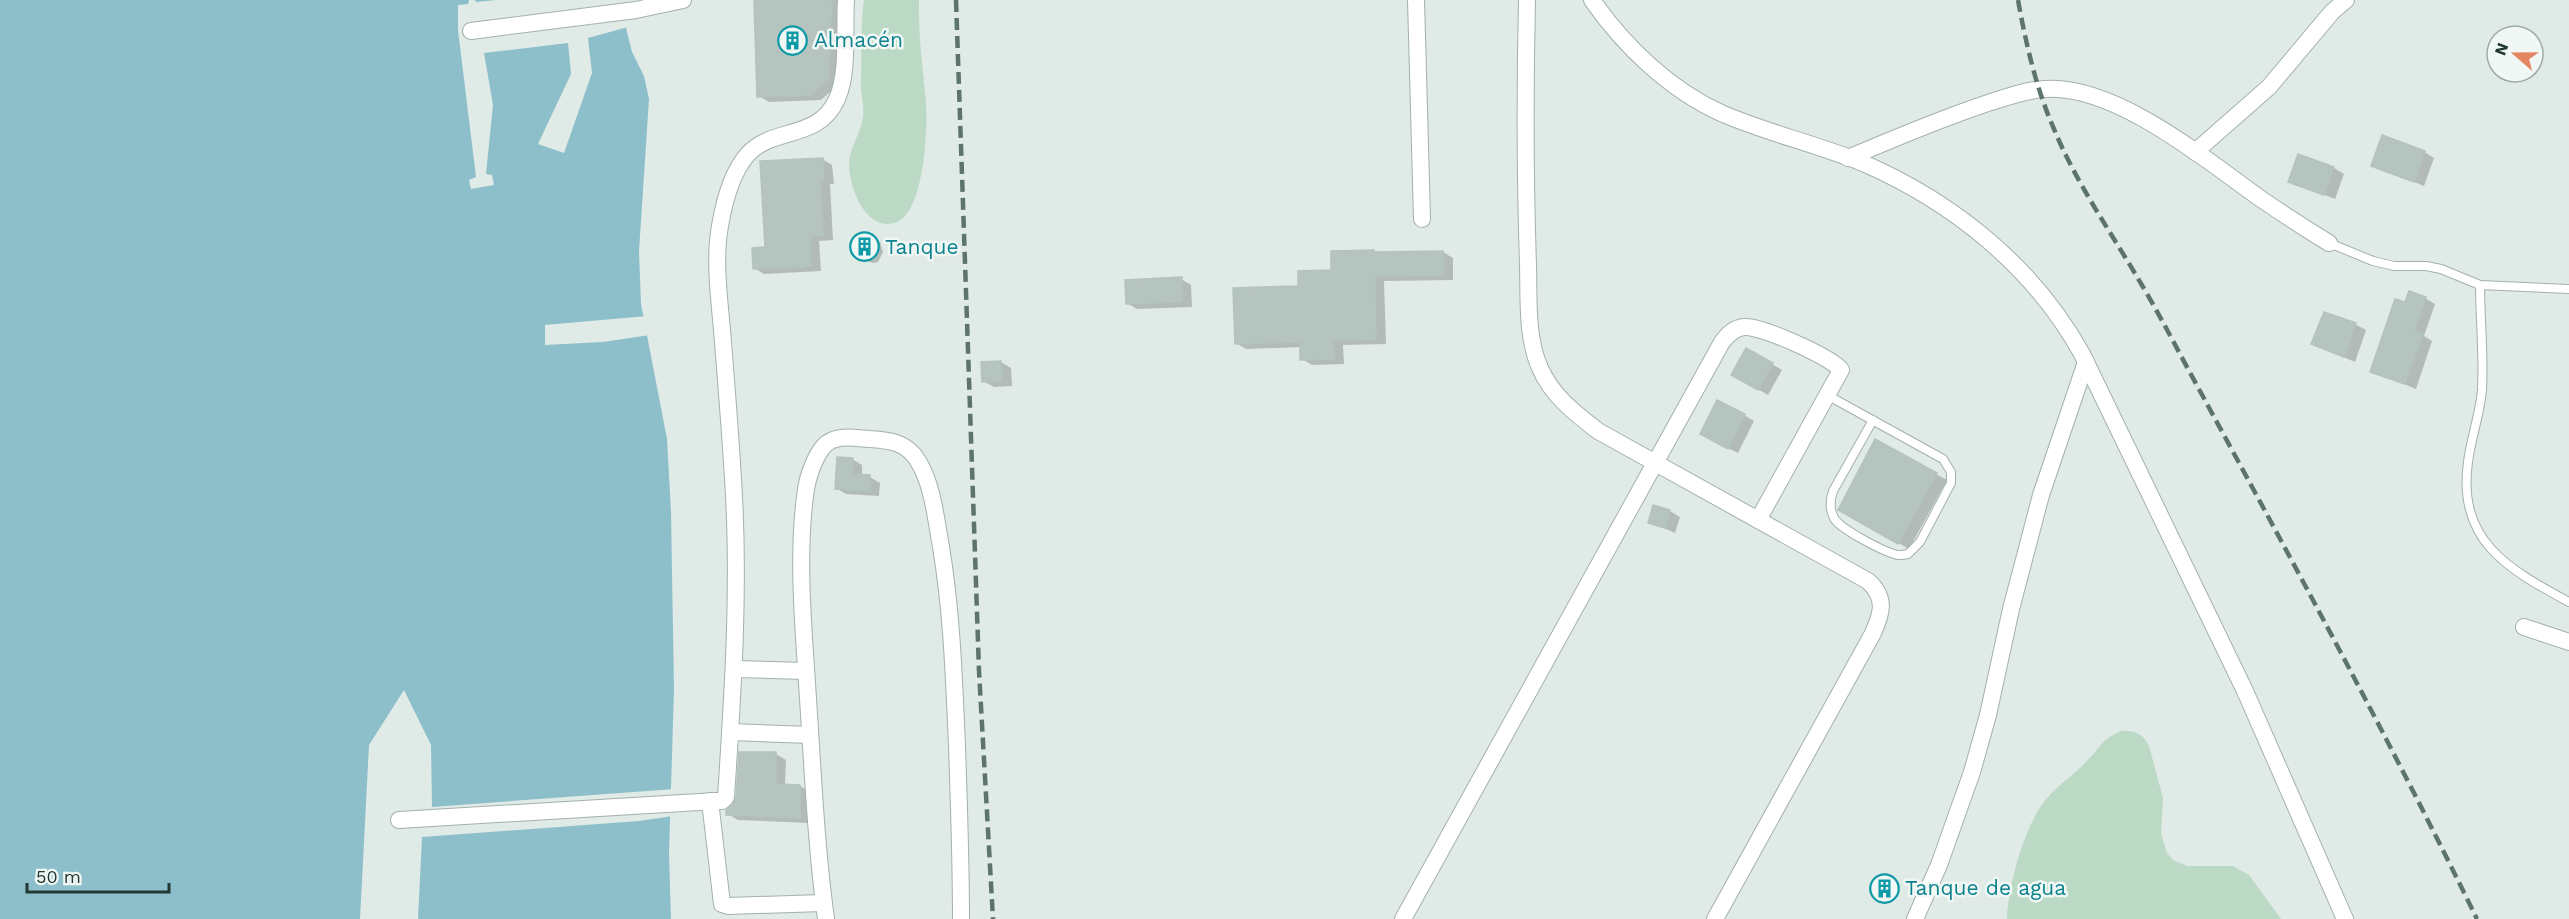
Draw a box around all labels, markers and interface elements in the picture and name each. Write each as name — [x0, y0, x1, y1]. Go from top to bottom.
building icon: Almacén — [777, 24, 809, 56]
north arrow — [2485, 24, 2545, 84]
place label: Almacén — [814, 27, 903, 52]
text: N — [2490, 40, 2512, 58]
building icon: Tanque — [848, 231, 880, 263]
place label: Tanque — [885, 234, 959, 259]
scale bar — [27, 856, 170, 894]
text: 50 m — [36, 866, 81, 887]
building icon: Tanque de agua — [1868, 872, 1900, 904]
place label: Tanque de agua — [1905, 875, 2066, 900]

